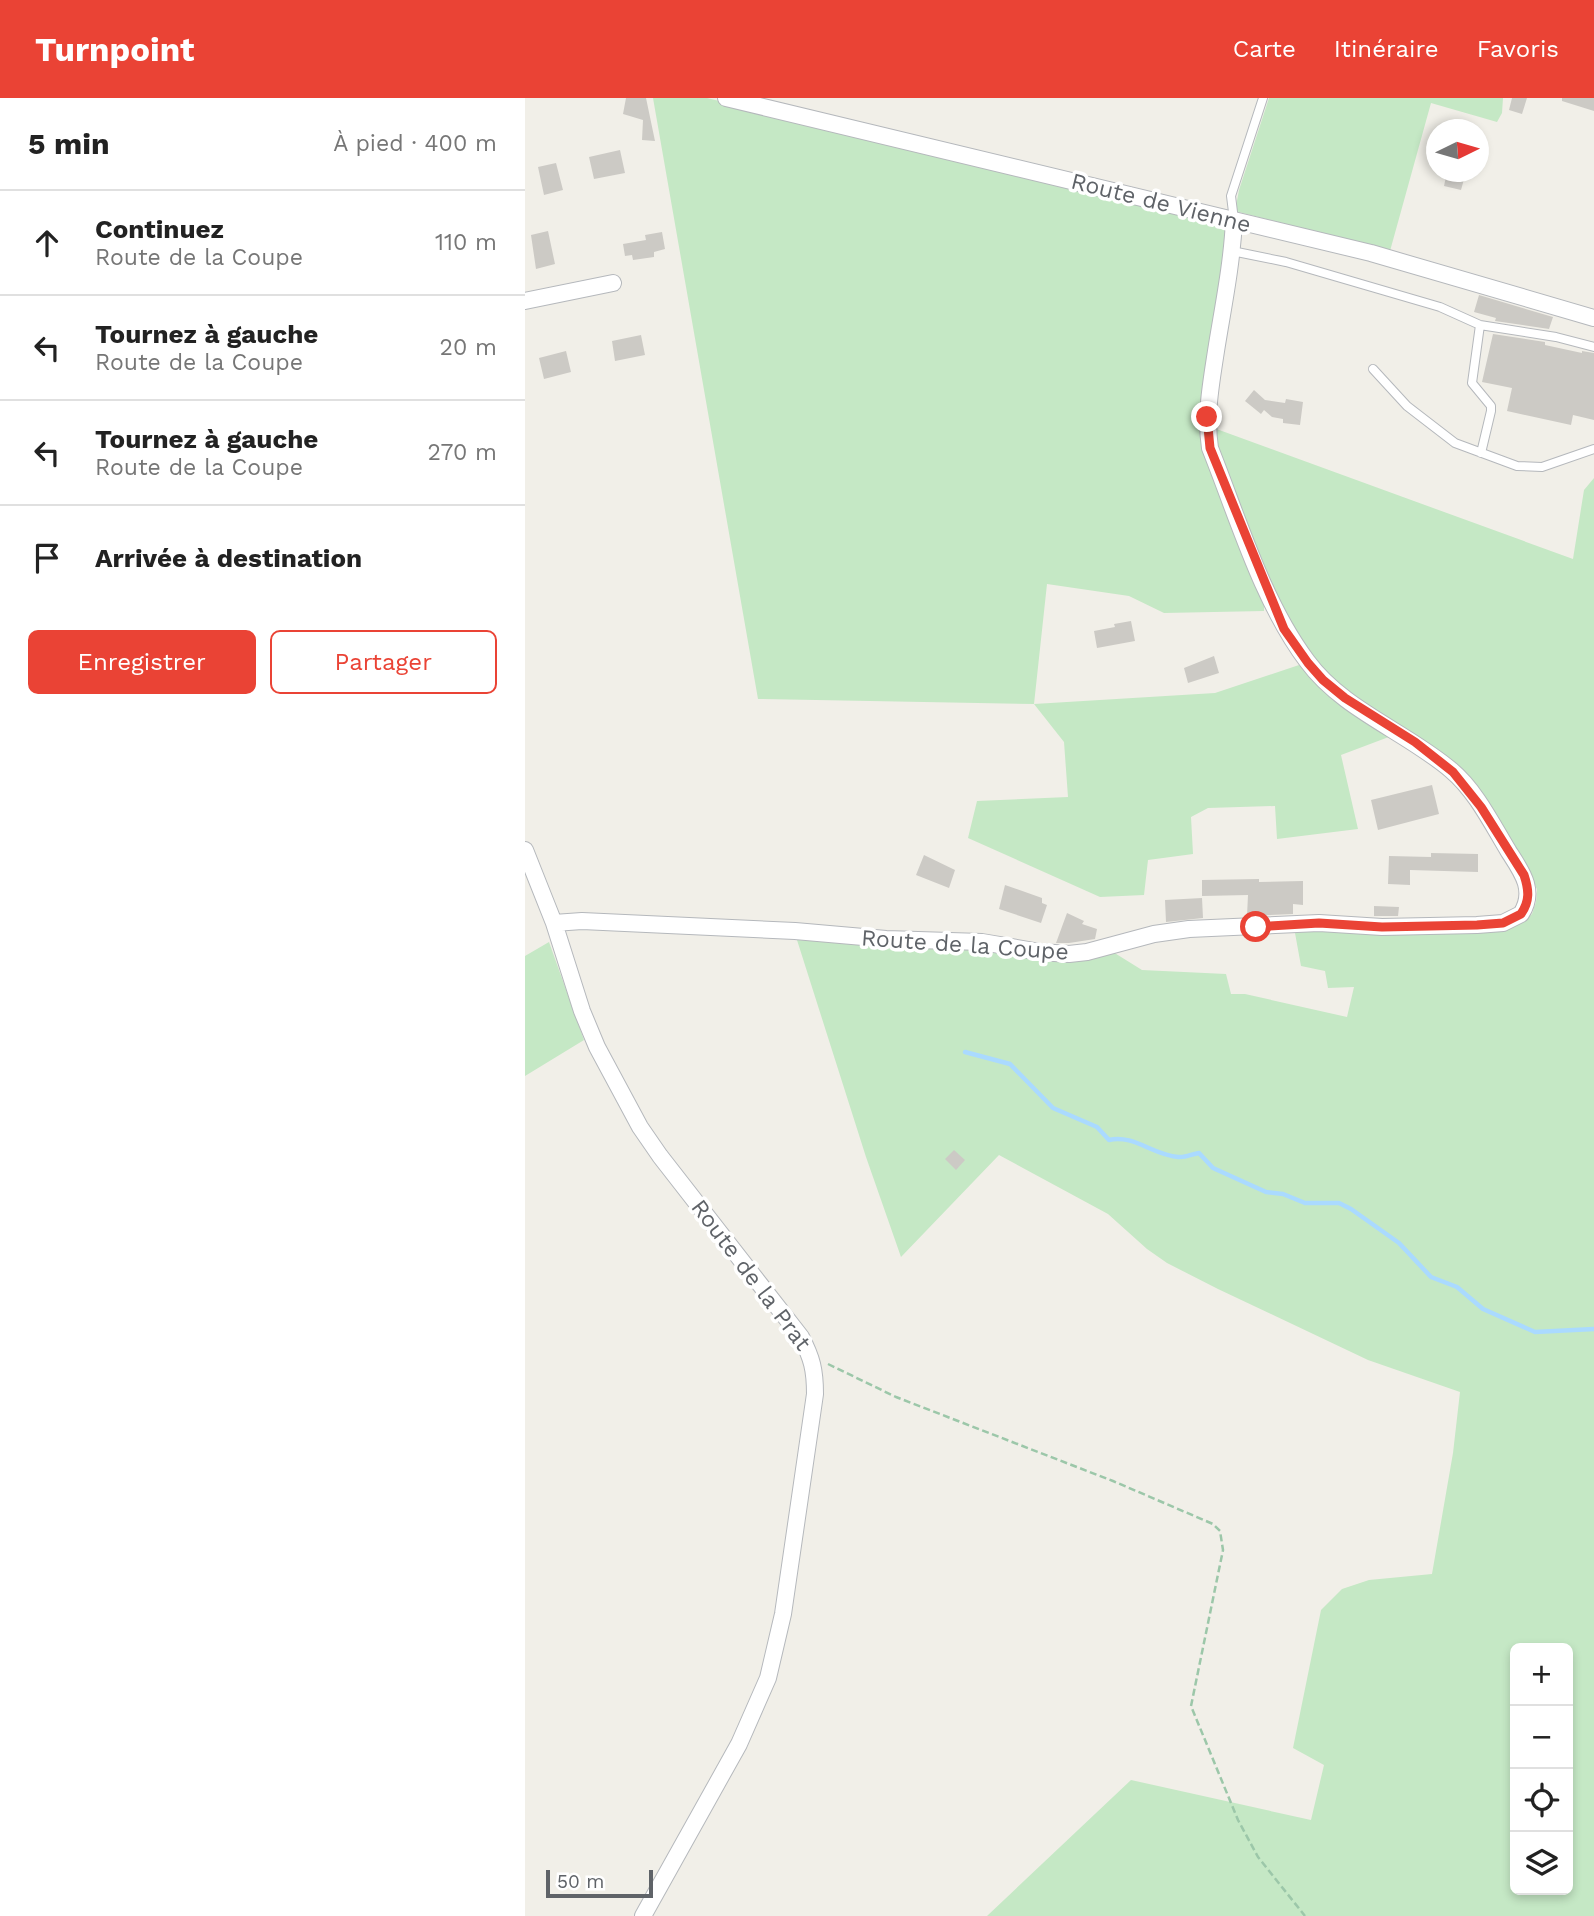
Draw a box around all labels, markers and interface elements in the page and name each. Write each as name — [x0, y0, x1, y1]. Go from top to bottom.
text: Turnpoint — [35, 30, 194, 69]
text: Carte — [1233, 35, 1296, 63]
text: Itinéraire — [1334, 35, 1439, 63]
text: Favoris — [1477, 35, 1559, 63]
north arrow — [1426, 119, 1489, 182]
text: 5 min — [28, 126, 110, 161]
text: À pied · 400 m — [333, 130, 497, 157]
street label: Route de Vienne — [1068, 168, 1254, 238]
text: Continuez — [95, 214, 224, 244]
icon: ahead — [28, 224, 66, 262]
text: 110 m — [435, 229, 497, 256]
text: Route de la Coupe — [95, 244, 303, 271]
text: Tournez à gauche — [95, 319, 318, 349]
icon: left — [28, 329, 66, 367]
text: 20 m — [440, 334, 497, 361]
text: Route de la Coupe — [95, 349, 303, 376]
route end — [1191, 401, 1222, 432]
text: Tournez à gauche — [95, 424, 318, 454]
icon: left — [28, 434, 66, 472]
text: 270 m — [428, 439, 497, 466]
text: Route de la Coupe — [95, 454, 303, 481]
icon: arrive — [28, 539, 66, 577]
text: Arrivée à destination — [95, 543, 362, 573]
button: Enregistrer — [28, 630, 256, 694]
button: Partager — [270, 630, 497, 694]
route start — [1240, 911, 1271, 942]
street label: Route de la Coupe — [860, 924, 1070, 966]
street label: Route de la Prat — [686, 1194, 817, 1356]
map controls — [1510, 1643, 1573, 1895]
button: + — [1510, 1643, 1573, 1706]
button: − — [1510, 1706, 1573, 1769]
button: locate — [1510, 1769, 1573, 1832]
button: layers — [1510, 1832, 1573, 1895]
scale bar — [546, 1867, 653, 1899]
text: 50 m — [557, 1870, 604, 1893]

